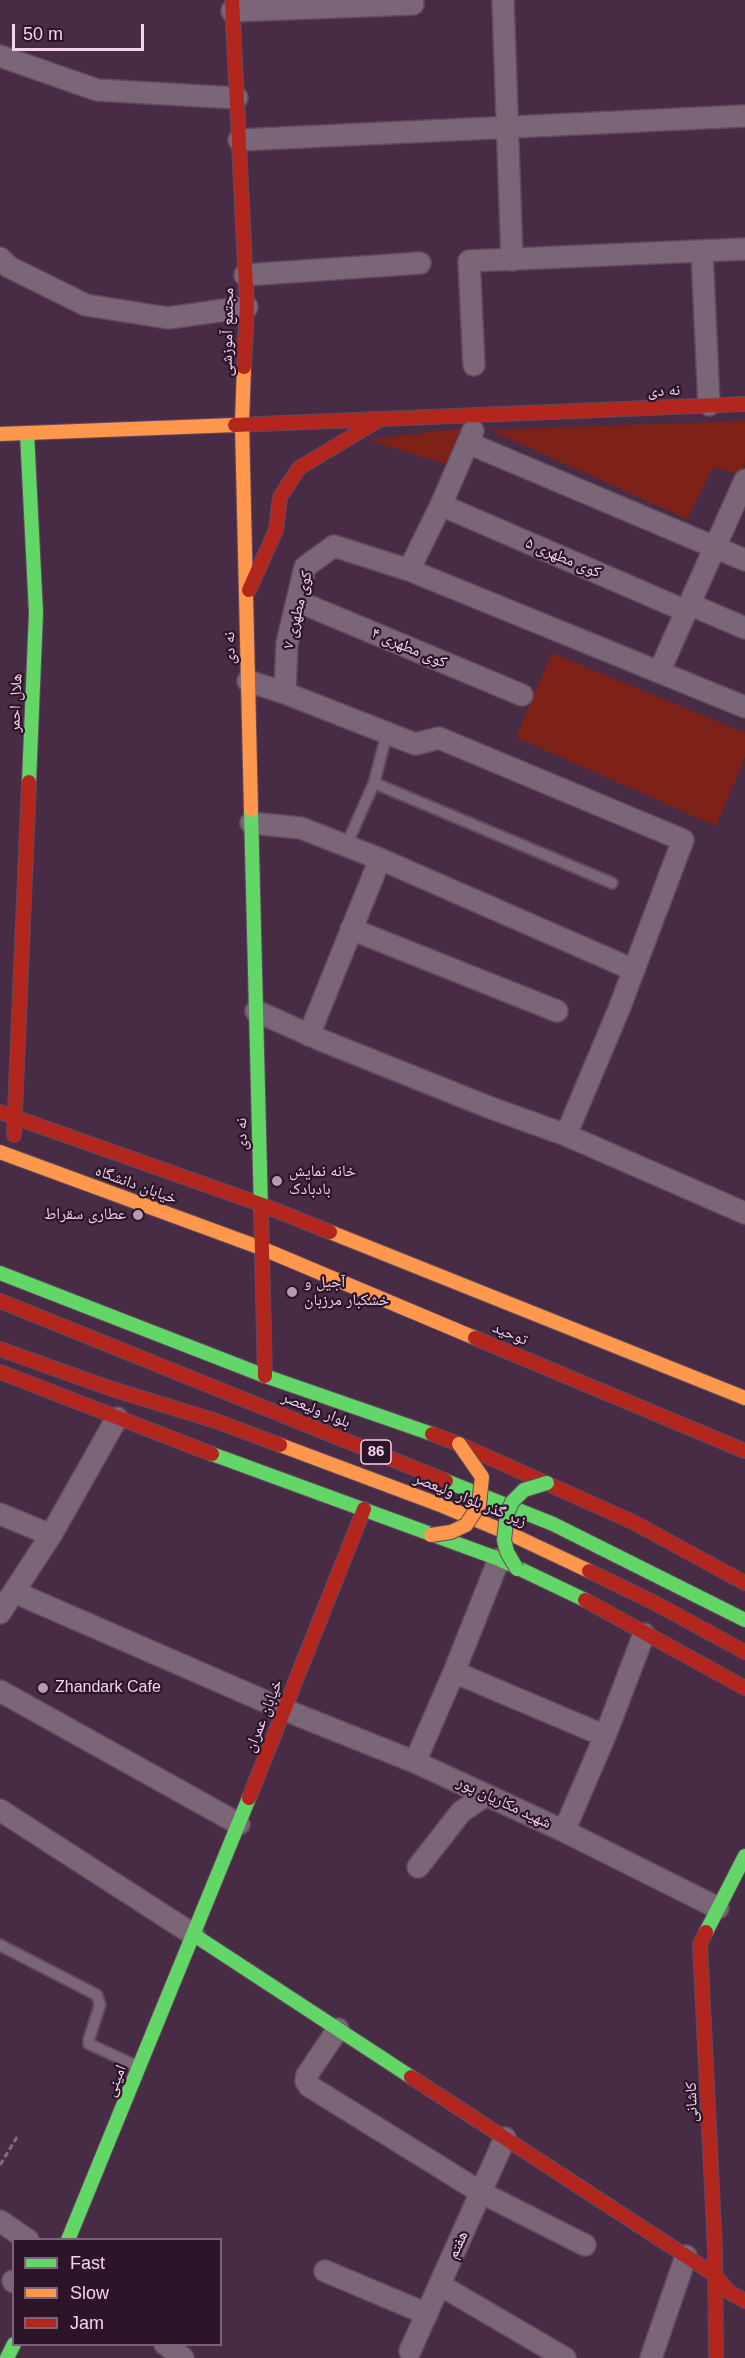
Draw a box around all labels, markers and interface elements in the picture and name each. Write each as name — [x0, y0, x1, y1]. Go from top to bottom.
scale bar — [15, 12, 147, 50]
text: 50 m — [23, 24, 63, 44]
street label: مجتمع آموزشی — [218, 287, 238, 377]
street label: نه دی — [647, 381, 681, 401]
street label: کوی مطهری ۵ — [522, 534, 604, 582]
street label: کوی مطهری ۷ — [279, 569, 317, 651]
street label: کوی مطهری ۴ — [368, 624, 450, 672]
street label: نه دی — [220, 632, 240, 664]
street label: هلال احمر — [5, 673, 27, 733]
street label: نه دی — [232, 1118, 252, 1150]
street label: خیابان دانشگاه — [92, 1161, 180, 1209]
place label: خانه نمایش بادبادک — [289, 1162, 356, 1200]
marker: خانه نمایش بادبادک — [270, 1174, 284, 1188]
place label: عطاری سقراط — [44, 1205, 126, 1225]
marker: عطاری سقراط — [131, 1208, 145, 1222]
place label: آجیل و خشکبار مرزبان — [304, 1273, 389, 1311]
marker: آجیل و خشکبار مرزبان — [285, 1285, 299, 1299]
street label: توحید — [489, 1318, 531, 1350]
street label: بلوار ولیعصر — [279, 1388, 353, 1432]
road number: 86 — [361, 1440, 391, 1464]
street label: زیر گذر بلوار ولیعصر — [411, 1469, 529, 1531]
street label: خیابان عمران — [241, 1677, 287, 1755]
place label: Zhandark Cafe — [55, 1678, 161, 1698]
marker: Zhandark Cafe — [36, 1681, 50, 1695]
street label: شهید مکاریان پور — [454, 1773, 554, 1833]
street label: امینی — [101, 2062, 131, 2100]
street label: کاشانی — [682, 2081, 702, 2123]
street label: هفتم — [443, 2228, 473, 2262]
legend — [12, 2238, 222, 2346]
text: Fast — [70, 2253, 105, 2273]
text: Slow — [70, 2283, 109, 2303]
text: Jam — [70, 2313, 104, 2333]

